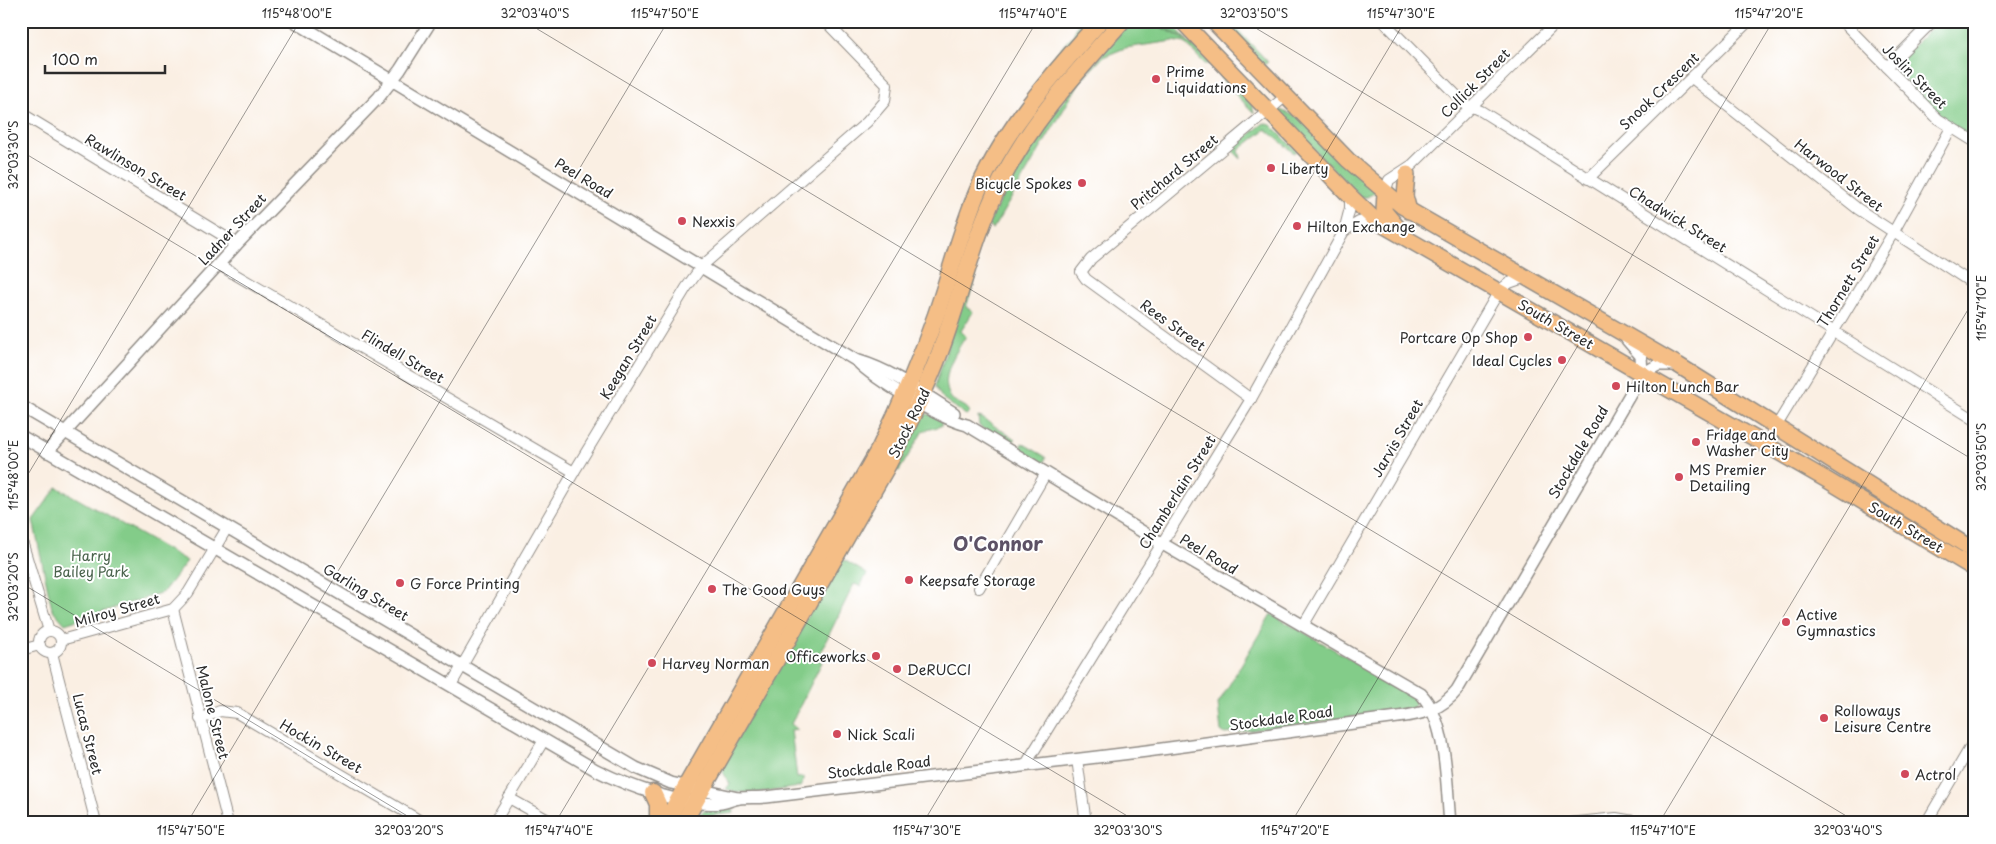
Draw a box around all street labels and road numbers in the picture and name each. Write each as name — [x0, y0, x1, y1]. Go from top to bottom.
street label: Joslin Street — [1878, 39, 1953, 114]
street label: Collick Street — [1435, 43, 1515, 123]
street label: Snook Crescent — [1614, 47, 1704, 135]
street label: Rawlinson Street — [81, 128, 191, 206]
street label: Pritchard Street — [1126, 129, 1223, 215]
street label: Harwood Street — [1790, 134, 1888, 217]
street label: Peel Road — [551, 152, 617, 204]
street label: Chadwick Street — [1625, 180, 1731, 258]
street label: Ladner Street — [193, 188, 271, 270]
street label: Thornett Street — [1812, 230, 1884, 331]
street label: Rees Street — [1136, 294, 1210, 356]
street label: South Street — [1514, 294, 1598, 354]
street label: Keegan Street — [594, 310, 662, 403]
street label: Flindell Street — [358, 324, 449, 388]
street label: Stock Road — [883, 384, 935, 462]
street label: Jarvis Street — [1366, 395, 1428, 481]
street label: Stockdale Road — [1543, 402, 1613, 502]
street label: Chamberlain Street — [1133, 431, 1221, 553]
street label: South Street — [1865, 496, 1948, 558]
street label: Peel Road — [1176, 528, 1242, 580]
street label: Garling Street — [319, 558, 413, 626]
street label: Milroy Street — [72, 588, 162, 632]
street label: Malone Street — [191, 663, 235, 761]
street label: Lucas Street — [68, 691, 108, 777]
street label: Stockdale Road — [1228, 700, 1334, 736]
street label: Hockin Street — [276, 714, 366, 778]
street label: Stockdale Road — [826, 750, 932, 784]

